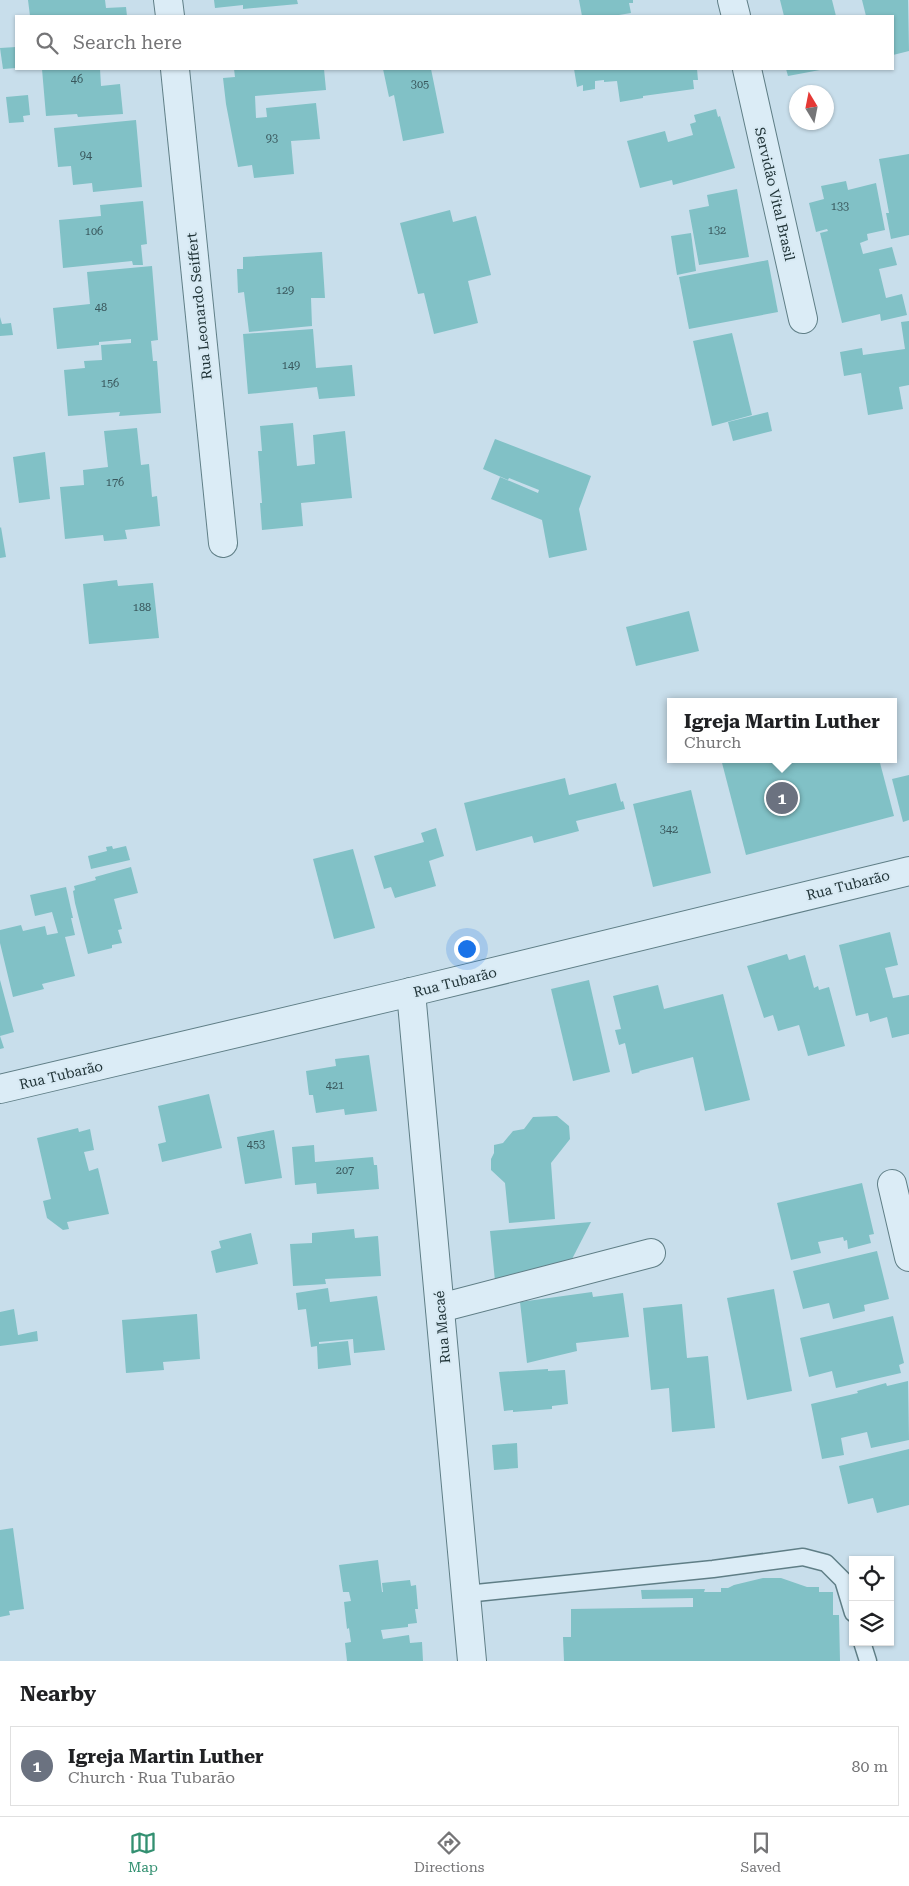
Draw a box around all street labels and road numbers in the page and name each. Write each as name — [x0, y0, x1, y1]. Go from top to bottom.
street label: Servidão Vital Brasil — [752, 126, 798, 263]
street label: Rua Leonardo Seiffert — [183, 232, 215, 380]
street label: Rua Tubarão — [805, 867, 891, 903]
street label: Rua Tubarão — [412, 964, 498, 1000]
street label: Rua Tubarão — [18, 1058, 104, 1092]
street label: Rua Macaé — [431, 1290, 453, 1364]

